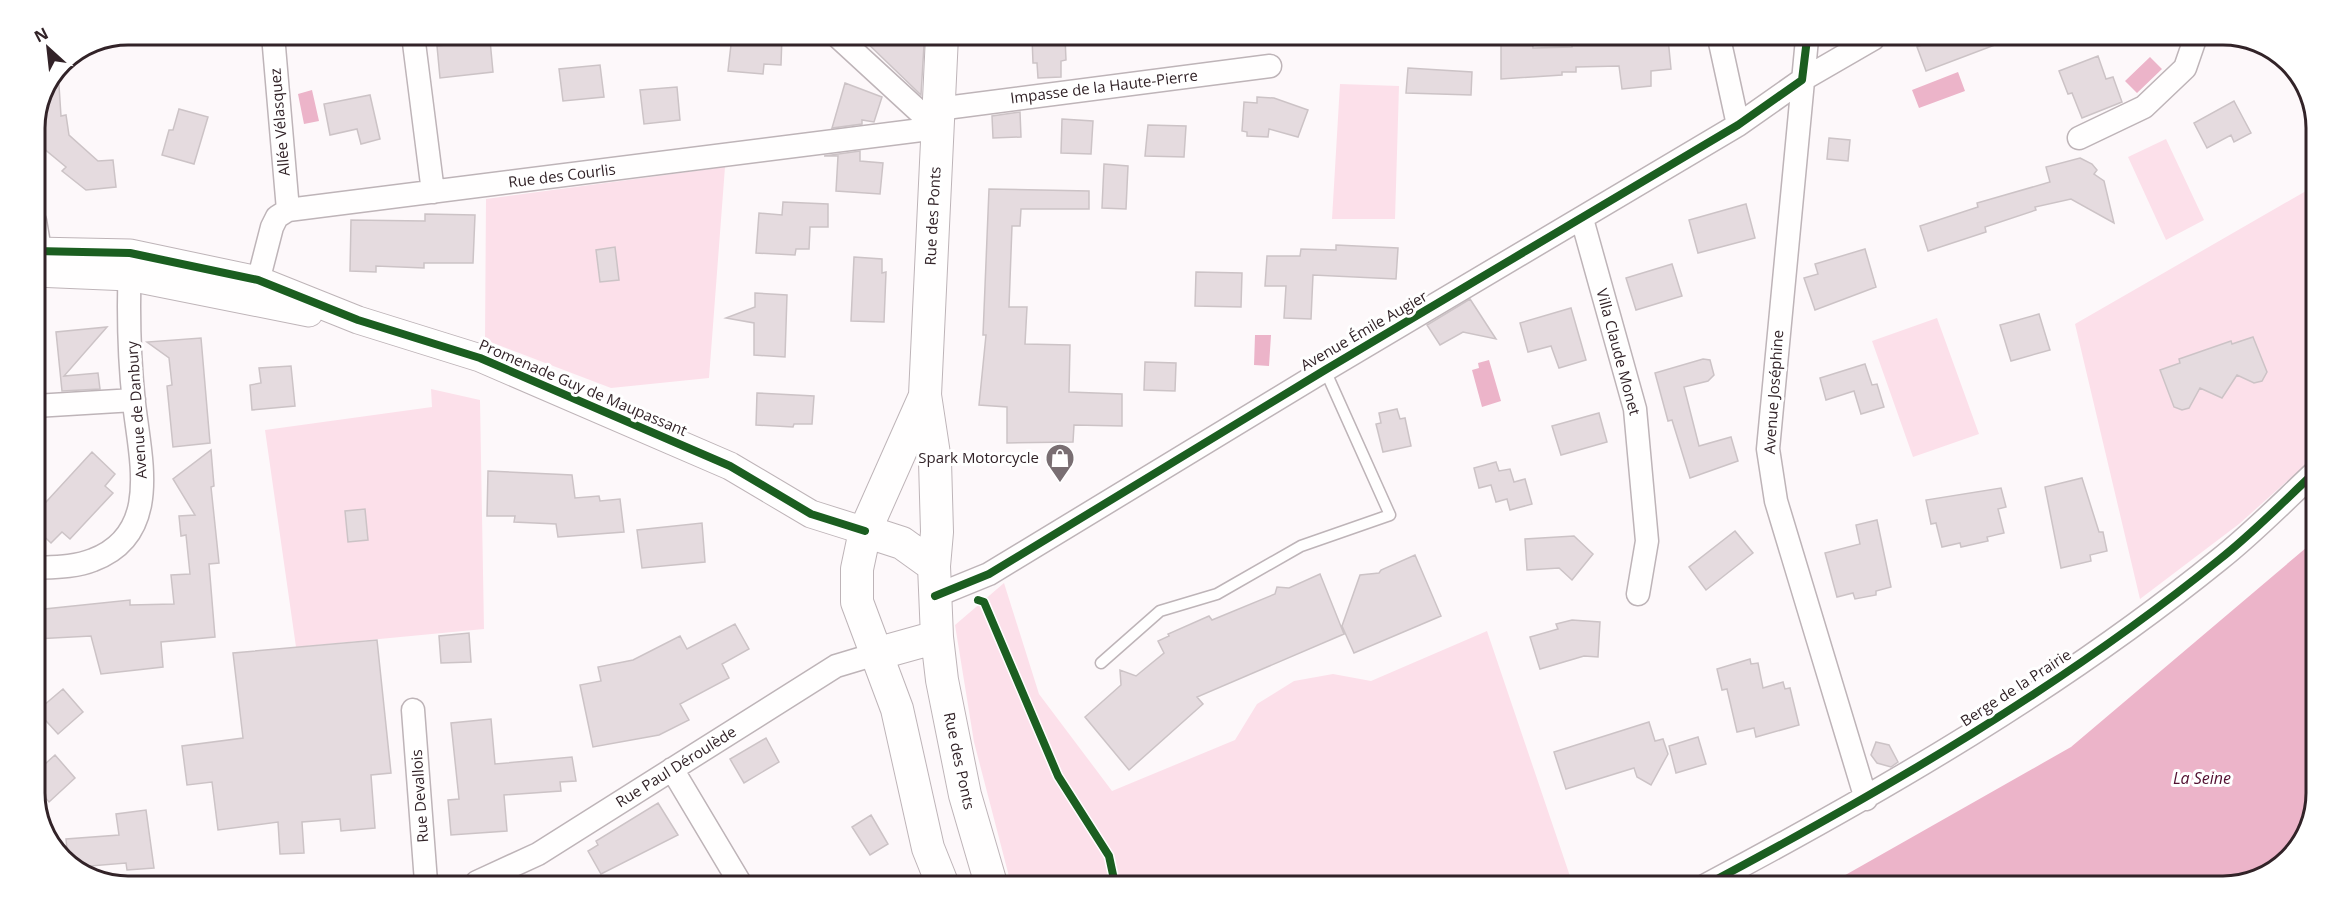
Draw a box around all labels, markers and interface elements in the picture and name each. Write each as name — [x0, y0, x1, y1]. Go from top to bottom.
north arrow — [18, 18, 78, 78]
text: N — [30, 22, 52, 47]
street label: Impasse de la Haute-Pierre — [1009, 65, 1199, 107]
street label: Allée Vélasquez — [264, 67, 294, 177]
street label: Rue des Courlis — [507, 159, 617, 192]
street label: Rue des Ponts — [919, 166, 945, 266]
street label: Avenue Émile Augier — [1296, 286, 1431, 375]
street label: Villa Claude Monet — [1592, 286, 1645, 417]
street label: Avenue Joséphine — [1759, 329, 1787, 455]
street label: Promenade Guy de Maupassant — [476, 334, 691, 440]
street label: Avenue de Danbury — [121, 340, 151, 480]
shop icon: Spark Motorcycle — [1044, 442, 1076, 484]
place label: Spark Motorcycle — [918, 447, 1039, 467]
street label: Berge de la Prairie — [1956, 644, 2075, 730]
street label: Rue des Ponts — [940, 710, 980, 811]
street label: Rue Paul Déroulède — [611, 721, 739, 811]
street label: Rue Devallois — [406, 749, 432, 843]
water label: La Seine — [2173, 767, 2231, 789]

